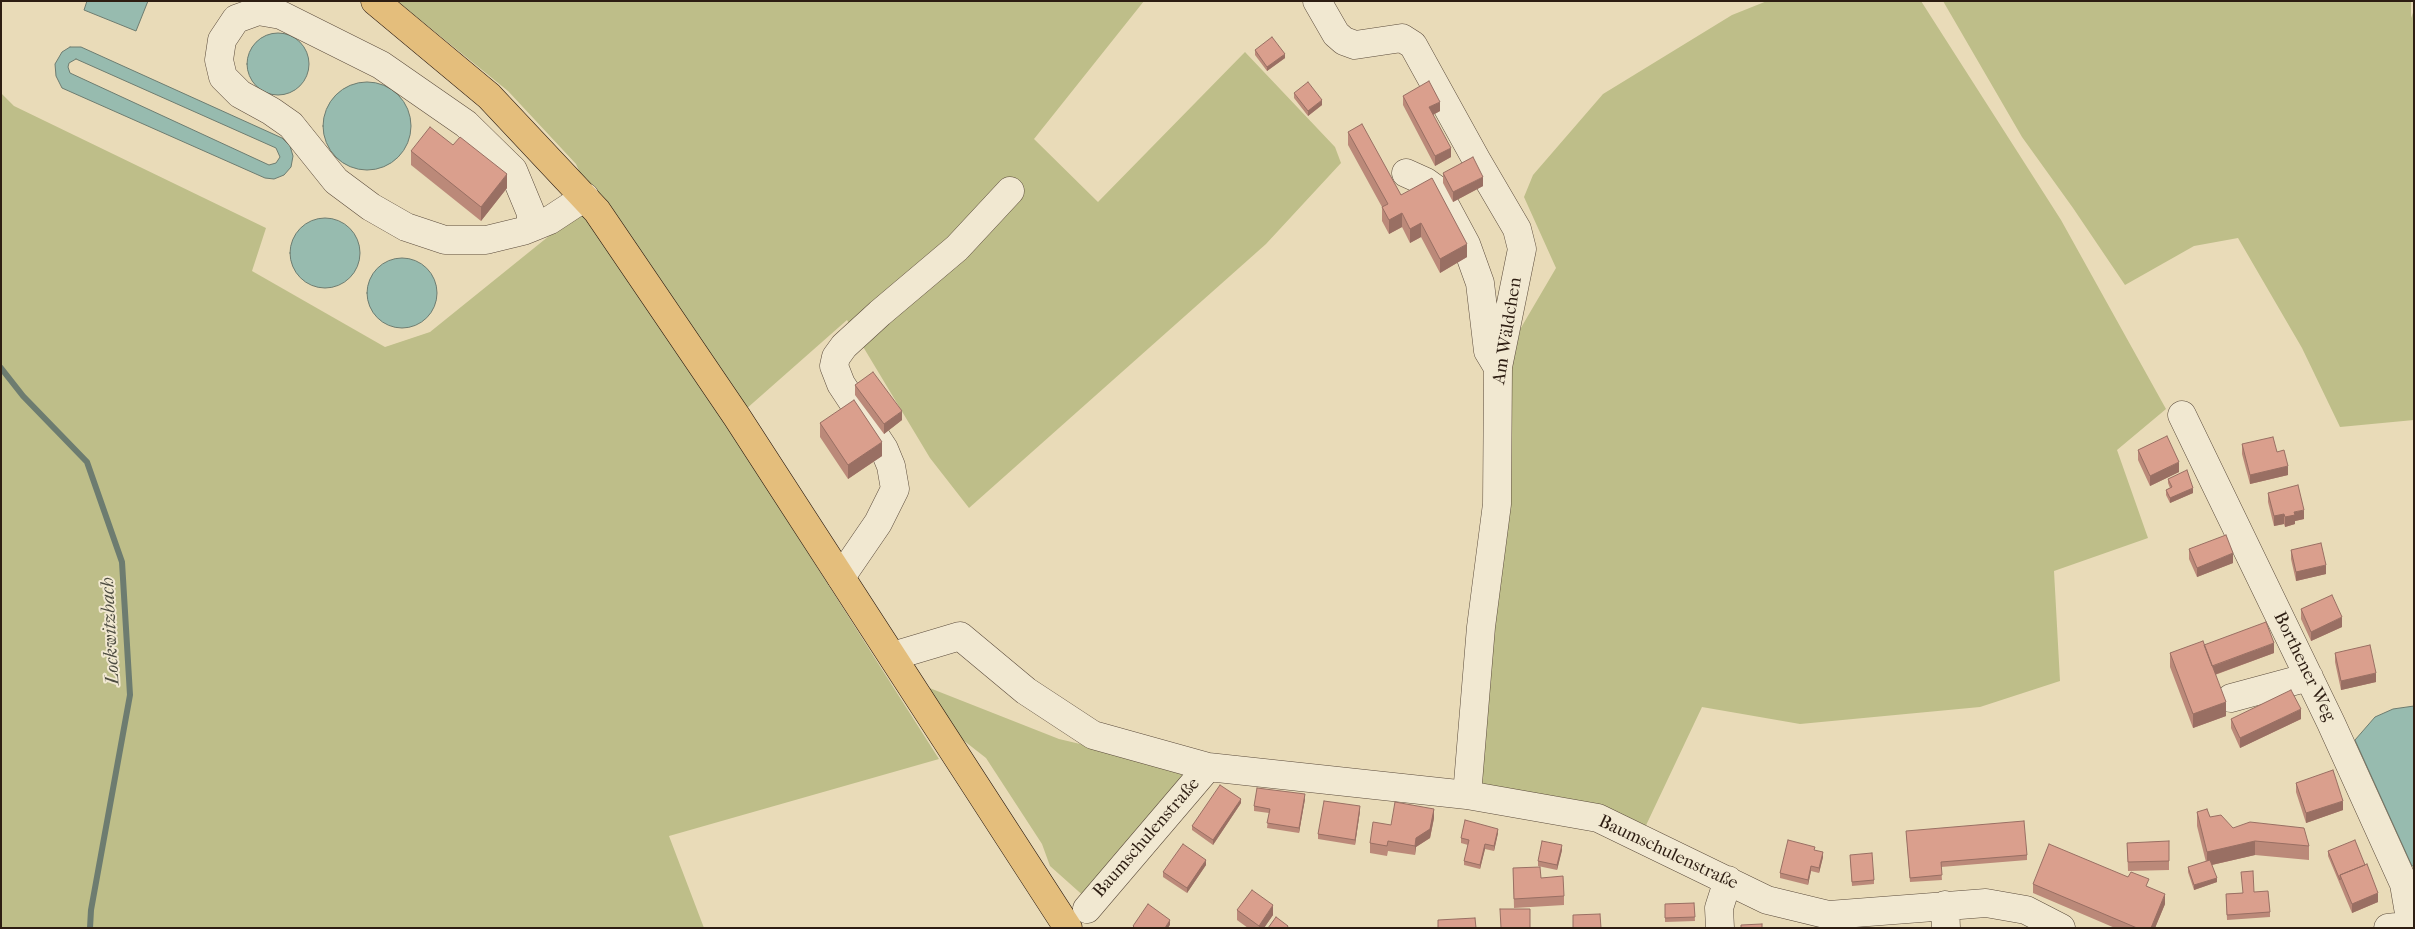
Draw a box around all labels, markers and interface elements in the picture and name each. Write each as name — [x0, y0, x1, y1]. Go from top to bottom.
street label: Am Wäldchen — [1489, 276, 1527, 386]
water label: Lockwitzbach — [97, 577, 125, 685]
street label: Borthener Weg — [2268, 609, 2340, 725]
street label: Baumschulenstraße — [1089, 774, 1205, 902]
street label: Baumschulenstraße — [1595, 811, 1741, 895]

